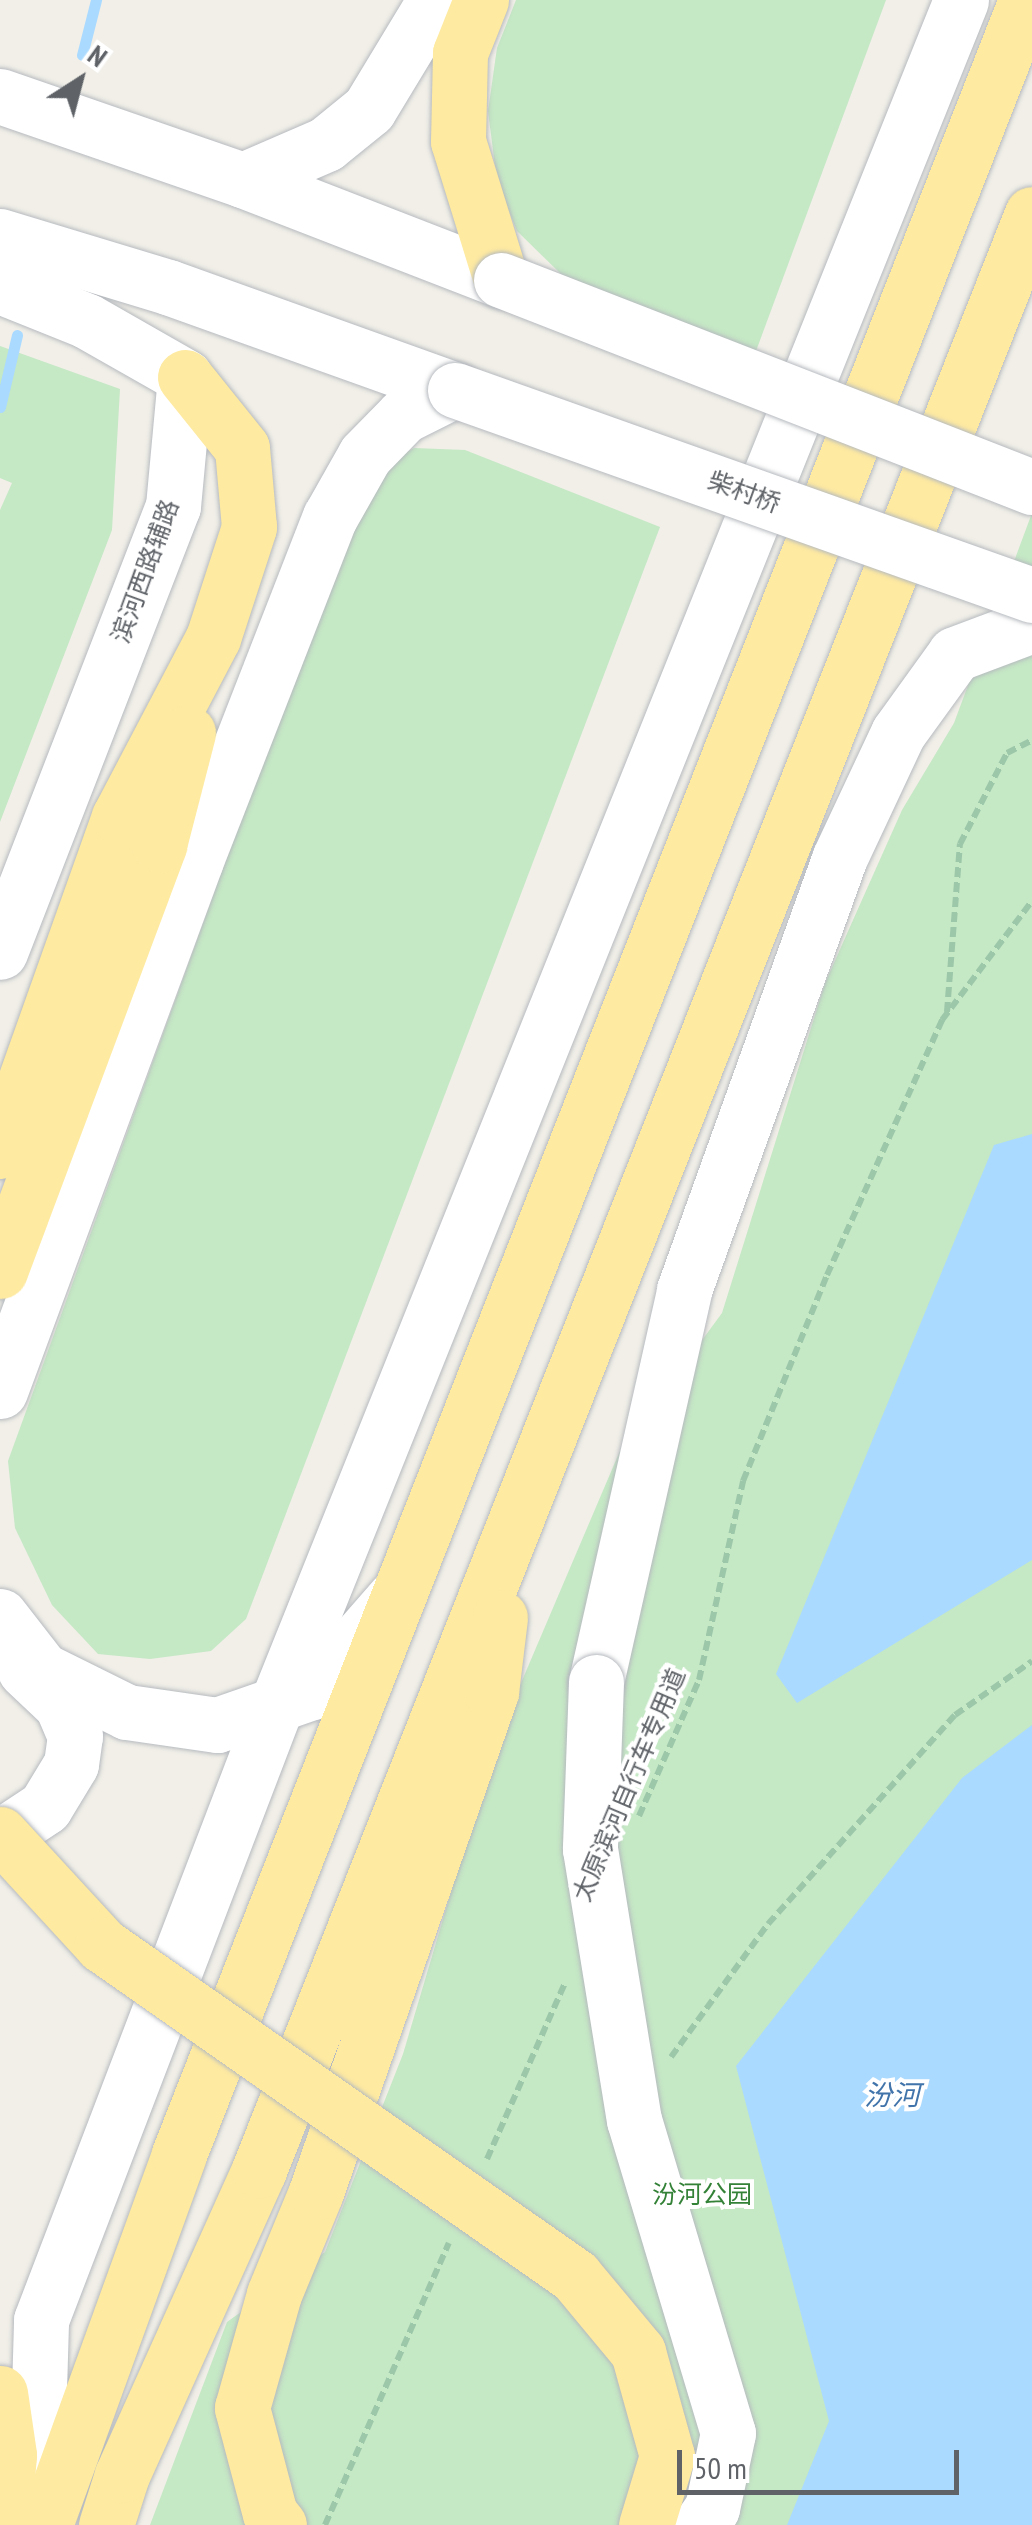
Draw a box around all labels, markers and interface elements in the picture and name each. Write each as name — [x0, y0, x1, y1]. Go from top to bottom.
north arrow — [30, 30, 130, 130]
text: N — [81, 36, 115, 75]
street label: 柴村桥 — [704, 465, 784, 519]
street label: 滨河西路辅路 — [105, 495, 185, 647]
street label: 太原滨河自行车专用道 — [566, 1664, 692, 1906]
water label: 汾河 — [864, 2078, 920, 2112]
park label: 汾河公园 — [652, 2179, 752, 2209]
scale bar — [682, 2430, 964, 2492]
text: 50 m — [694, 2448, 747, 2487]

